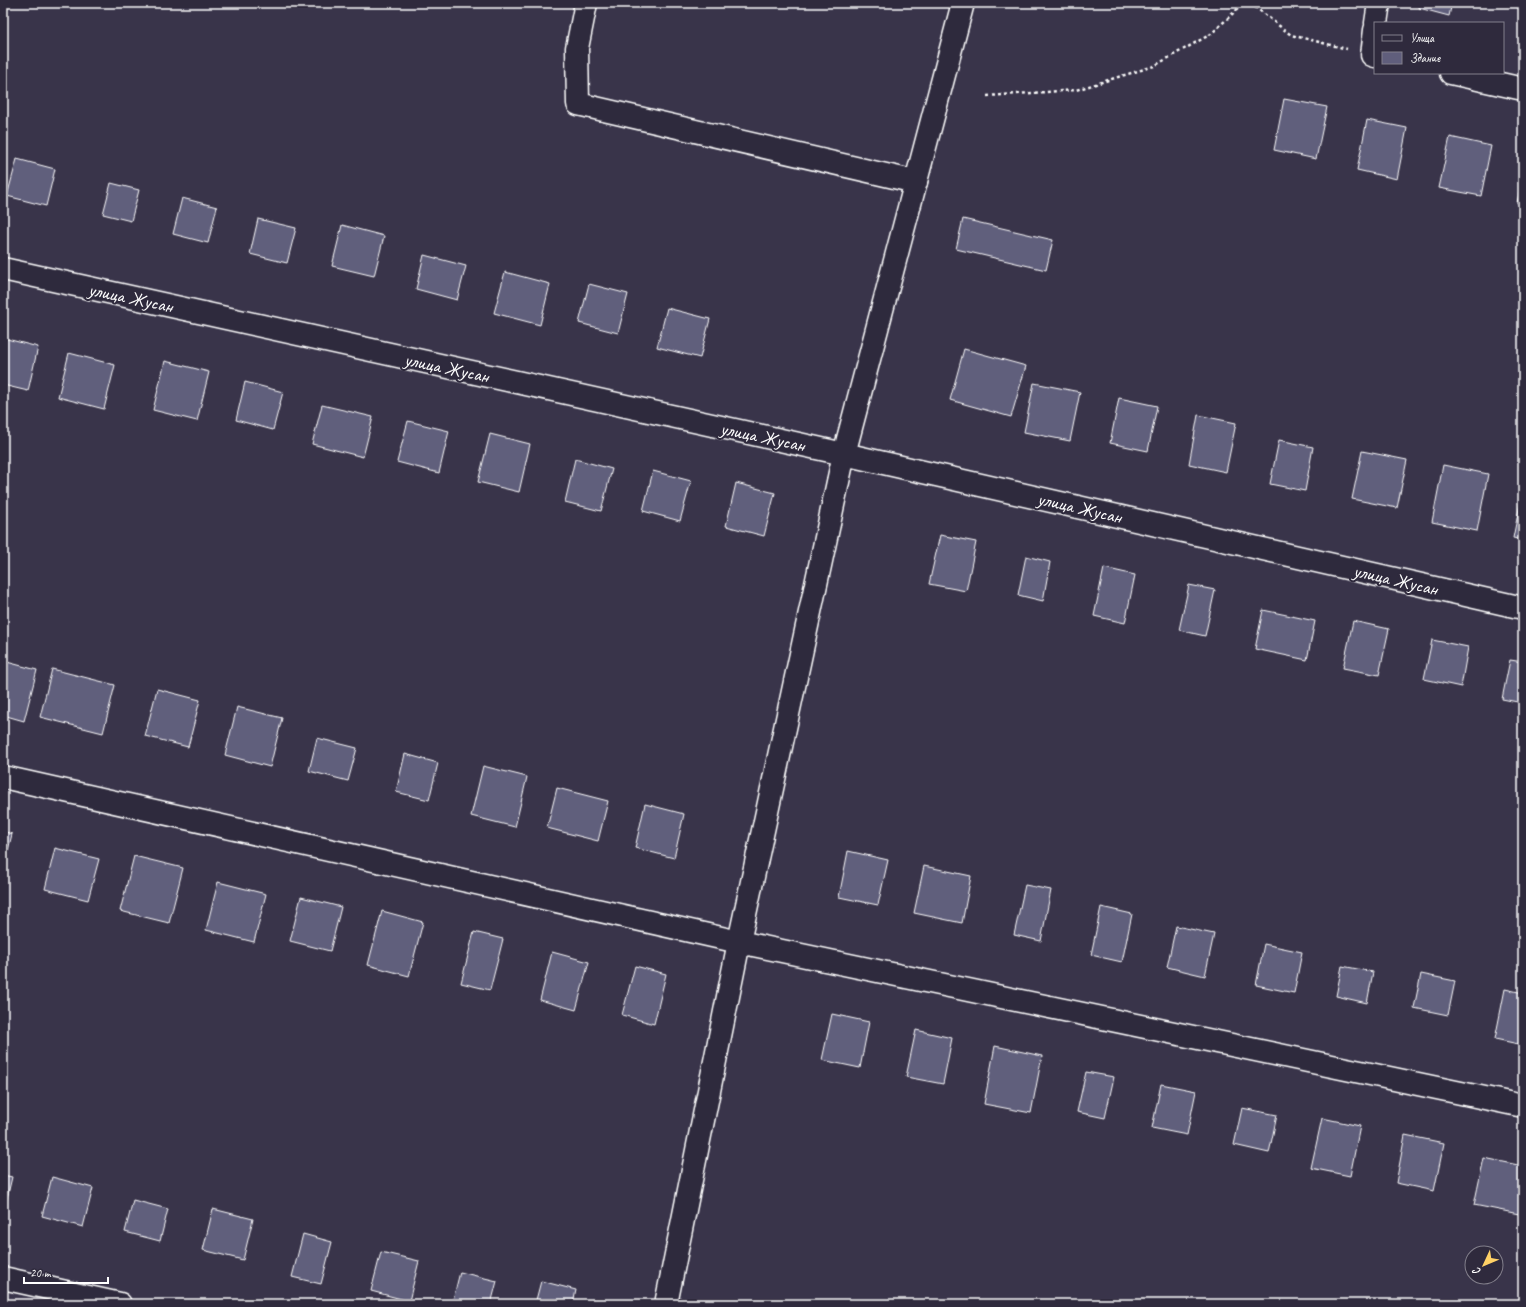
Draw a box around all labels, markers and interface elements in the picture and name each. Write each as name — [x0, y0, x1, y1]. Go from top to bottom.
legend — [1374, 22, 1504, 74]
text: Улица — [1410, 30, 1435, 46]
text: Здание — [1410, 50, 1441, 66]
street label: улица Жусан — [85, 277, 176, 319]
street label: улица Жусан — [401, 347, 492, 389]
street label: улица Жусан — [717, 416, 808, 458]
street label: улица Жусан — [1034, 486, 1125, 530]
street label: улица Жусан — [1350, 558, 1441, 602]
north arrow — [1464, 1245, 1504, 1285]
scale bar — [24, 1259, 108, 1285]
text: С — [1469, 1264, 1484, 1279]
text: 20 m — [30, 1265, 52, 1281]

